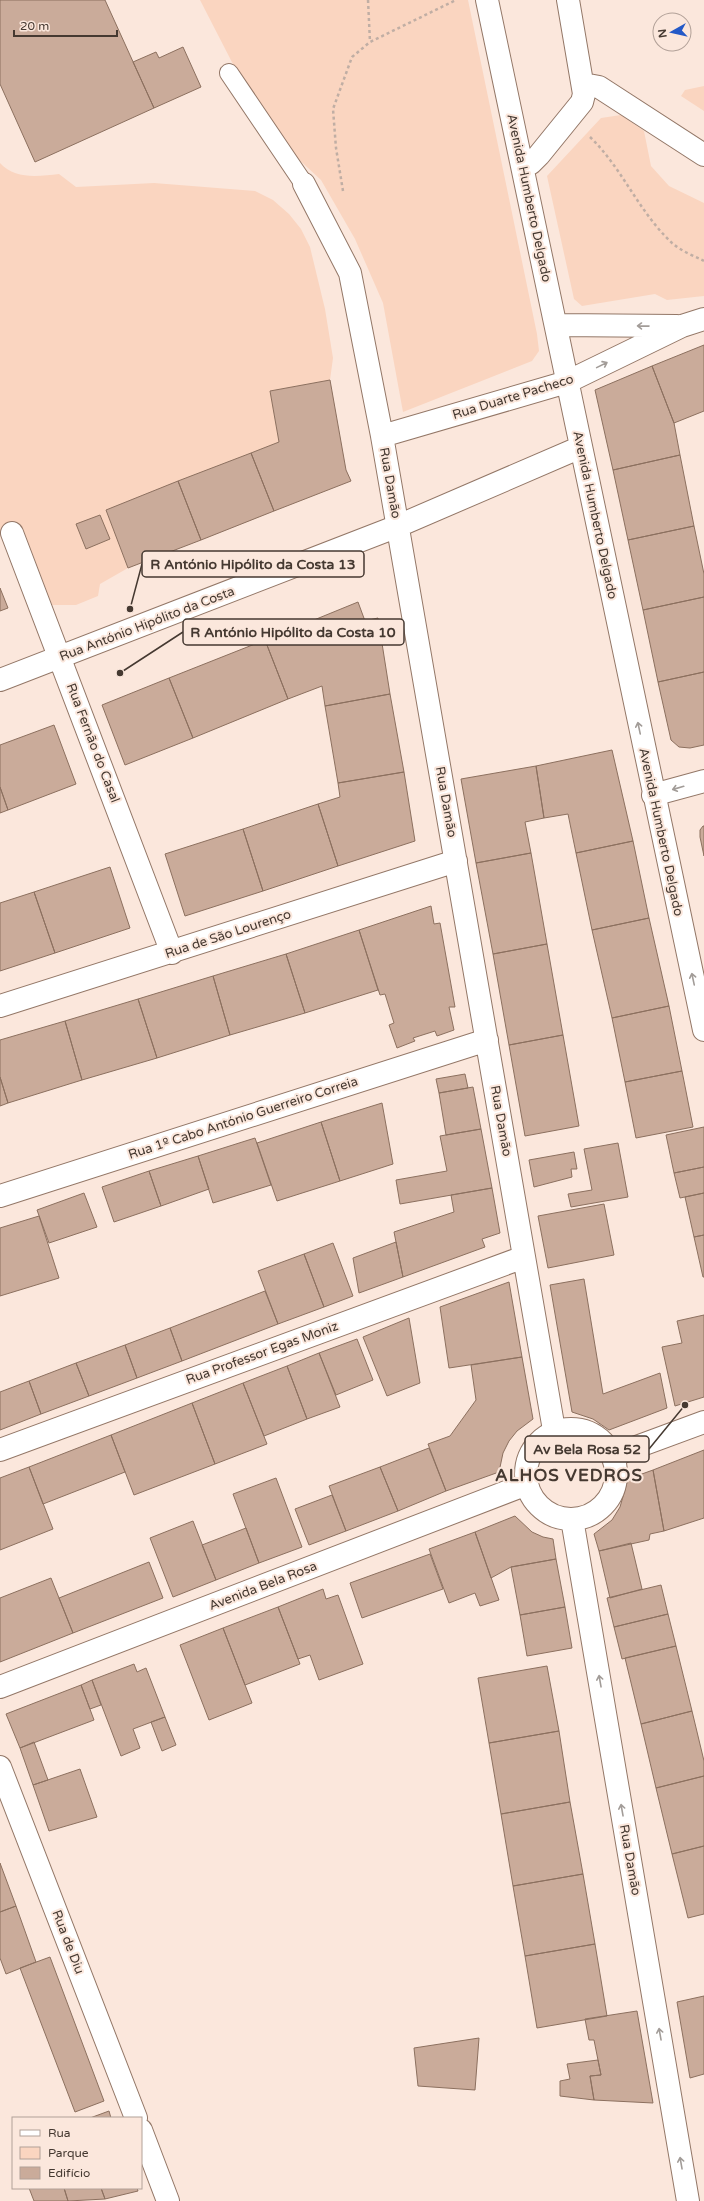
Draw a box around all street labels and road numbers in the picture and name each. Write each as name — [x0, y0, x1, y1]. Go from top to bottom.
street label: Avenida Humberto Delgado — [503, 113, 555, 284]
street label: Rua Duarte Pacheco — [450, 371, 576, 423]
street label: Avenida Humberto Delgado — [569, 430, 621, 601]
street label: Rua Damão — [376, 446, 404, 520]
street label: Rua António Hipólito da Costa — [57, 583, 237, 665]
street label: Rua Fernão do Casal — [63, 681, 123, 805]
street label: Avenida Humberto Delgado — [635, 747, 687, 918]
street label: Rua Damão — [432, 765, 460, 839]
street label: Rua de São Lourenço — [163, 906, 293, 962]
street label: Rua 1º Cabo António Guerreiro Correia — [126, 1073, 360, 1163]
street label: Rua Damão — [487, 1084, 515, 1158]
street label: Rua Professor Egas Moniz — [184, 1318, 340, 1388]
street label: Avenida Bela Rosa — [207, 1558, 319, 1614]
street label: Rua Damão — [616, 1823, 644, 1897]
street label: Rua de Diu — [48, 1908, 88, 1976]

